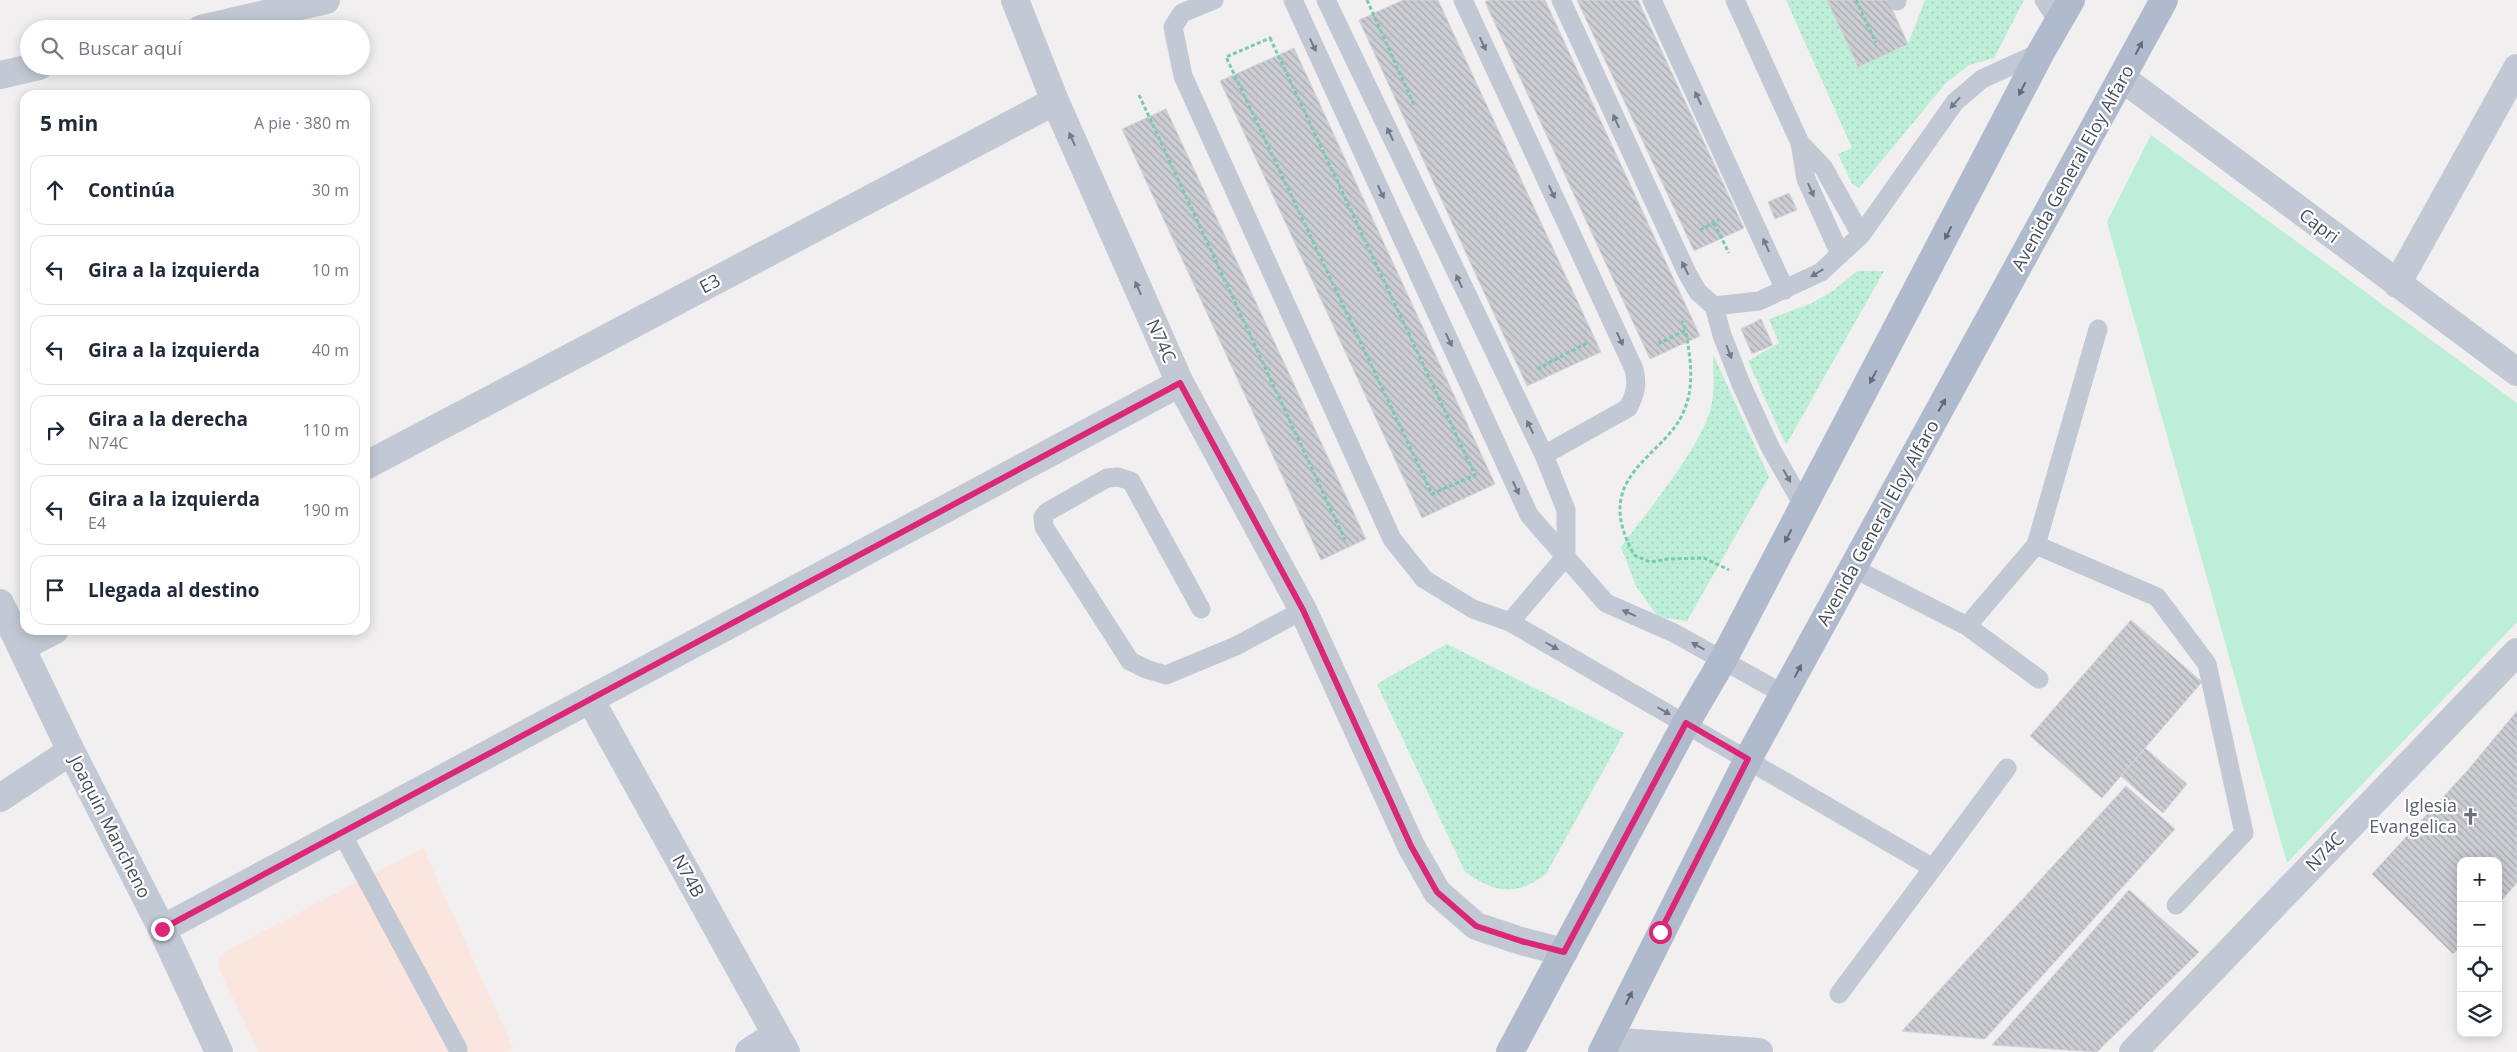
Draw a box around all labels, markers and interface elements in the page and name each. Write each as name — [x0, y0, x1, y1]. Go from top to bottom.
search box — [20, 20, 370, 75]
icon: search — [38, 34, 66, 62]
text: Buscar aquí — [78, 35, 182, 61]
one-way arrow — [1480, 37, 1488, 51]
one-way arrow — [1309, 38, 1317, 52]
one-way arrow — [2134, 41, 2143, 55]
street label: Avenida General Eloy Alfaro — [2005, 60, 2139, 275]
one-way arrow — [2018, 81, 2026, 96]
one-way arrow — [1693, 91, 1701, 105]
one-way arrow — [1949, 97, 1961, 109]
text: 5 min — [40, 109, 98, 137]
text: A pie · 380 m — [254, 112, 350, 134]
one-way arrow — [1612, 114, 1620, 128]
one-way arrow — [1385, 127, 1393, 141]
one-way arrow — [1067, 132, 1075, 146]
icon: ahead — [41, 176, 69, 204]
text: Continúa — [88, 177, 175, 203]
text: 30 m — [312, 179, 349, 201]
one-way arrow — [1807, 183, 1815, 197]
one-way arrow — [1377, 185, 1385, 199]
one-way arrow — [1548, 185, 1556, 199]
street label: Capri — [2295, 202, 2344, 248]
one-way arrow — [1944, 226, 1952, 240]
one-way arrow — [1761, 238, 1769, 252]
icon: left — [41, 256, 69, 284]
text: Gira a la izquierda — [88, 257, 260, 283]
text: 10 m — [312, 259, 349, 281]
one-way arrow — [1681, 261, 1689, 275]
street label: E3 — [695, 268, 724, 298]
one-way arrow — [1810, 269, 1823, 278]
one-way arrow — [1455, 274, 1463, 288]
one-way arrow — [1133, 281, 1141, 295]
street label: N74C — [1142, 315, 1182, 366]
one-way arrow — [1616, 332, 1624, 346]
one-way arrow — [1445, 333, 1453, 347]
icon: left — [41, 336, 69, 364]
text: Gira a la izquierda — [88, 337, 260, 363]
text: 40 m — [312, 339, 349, 361]
one-way arrow — [1725, 345, 1733, 360]
one-way arrow — [1868, 370, 1877, 384]
one-way arrow — [1938, 399, 1947, 412]
text: Gira a la derecha — [88, 406, 248, 432]
street label: Avenida General Eloy Alfaro — [1810, 415, 1944, 630]
icon: right — [41, 416, 69, 444]
text: 110 m — [303, 419, 349, 441]
one-way arrow — [1526, 420, 1534, 434]
text: N74C — [88, 432, 128, 454]
one-way arrow — [1782, 470, 1791, 483]
one-way arrow — [1513, 481, 1521, 495]
text: Gira a la izquierda — [88, 486, 260, 512]
icon: left — [41, 496, 69, 524]
text: 190 m — [303, 499, 349, 521]
text: E4 — [88, 512, 106, 534]
one-way arrow — [1783, 529, 1792, 542]
icon: arrive — [41, 576, 69, 604]
text: Llegada al destino — [88, 577, 260, 603]
one-way arrow — [1622, 609, 1636, 617]
one-way arrow — [1546, 642, 1559, 651]
one-way arrow — [1691, 642, 1705, 650]
one-way arrow — [1793, 664, 1802, 678]
one-way arrow — [1657, 707, 1672, 715]
street label: Joaquin Mancheno — [64, 749, 157, 902]
place label: Iglesia Evangelica — [2369, 793, 2457, 838]
church icon: Iglesia Evangelica — [2461, 806, 2481, 826]
street label: N74C — [2300, 827, 2349, 876]
street label: N74B — [667, 850, 710, 901]
map controls — [2457, 857, 2502, 1037]
button: + — [2457, 857, 2502, 902]
button: − — [2457, 902, 2502, 947]
route end — [151, 918, 174, 941]
route start — [1649, 921, 1672, 944]
button: locate — [2457, 947, 2502, 992]
one-way arrow — [1625, 990, 1633, 1005]
button: layers — [2457, 992, 2502, 1037]

